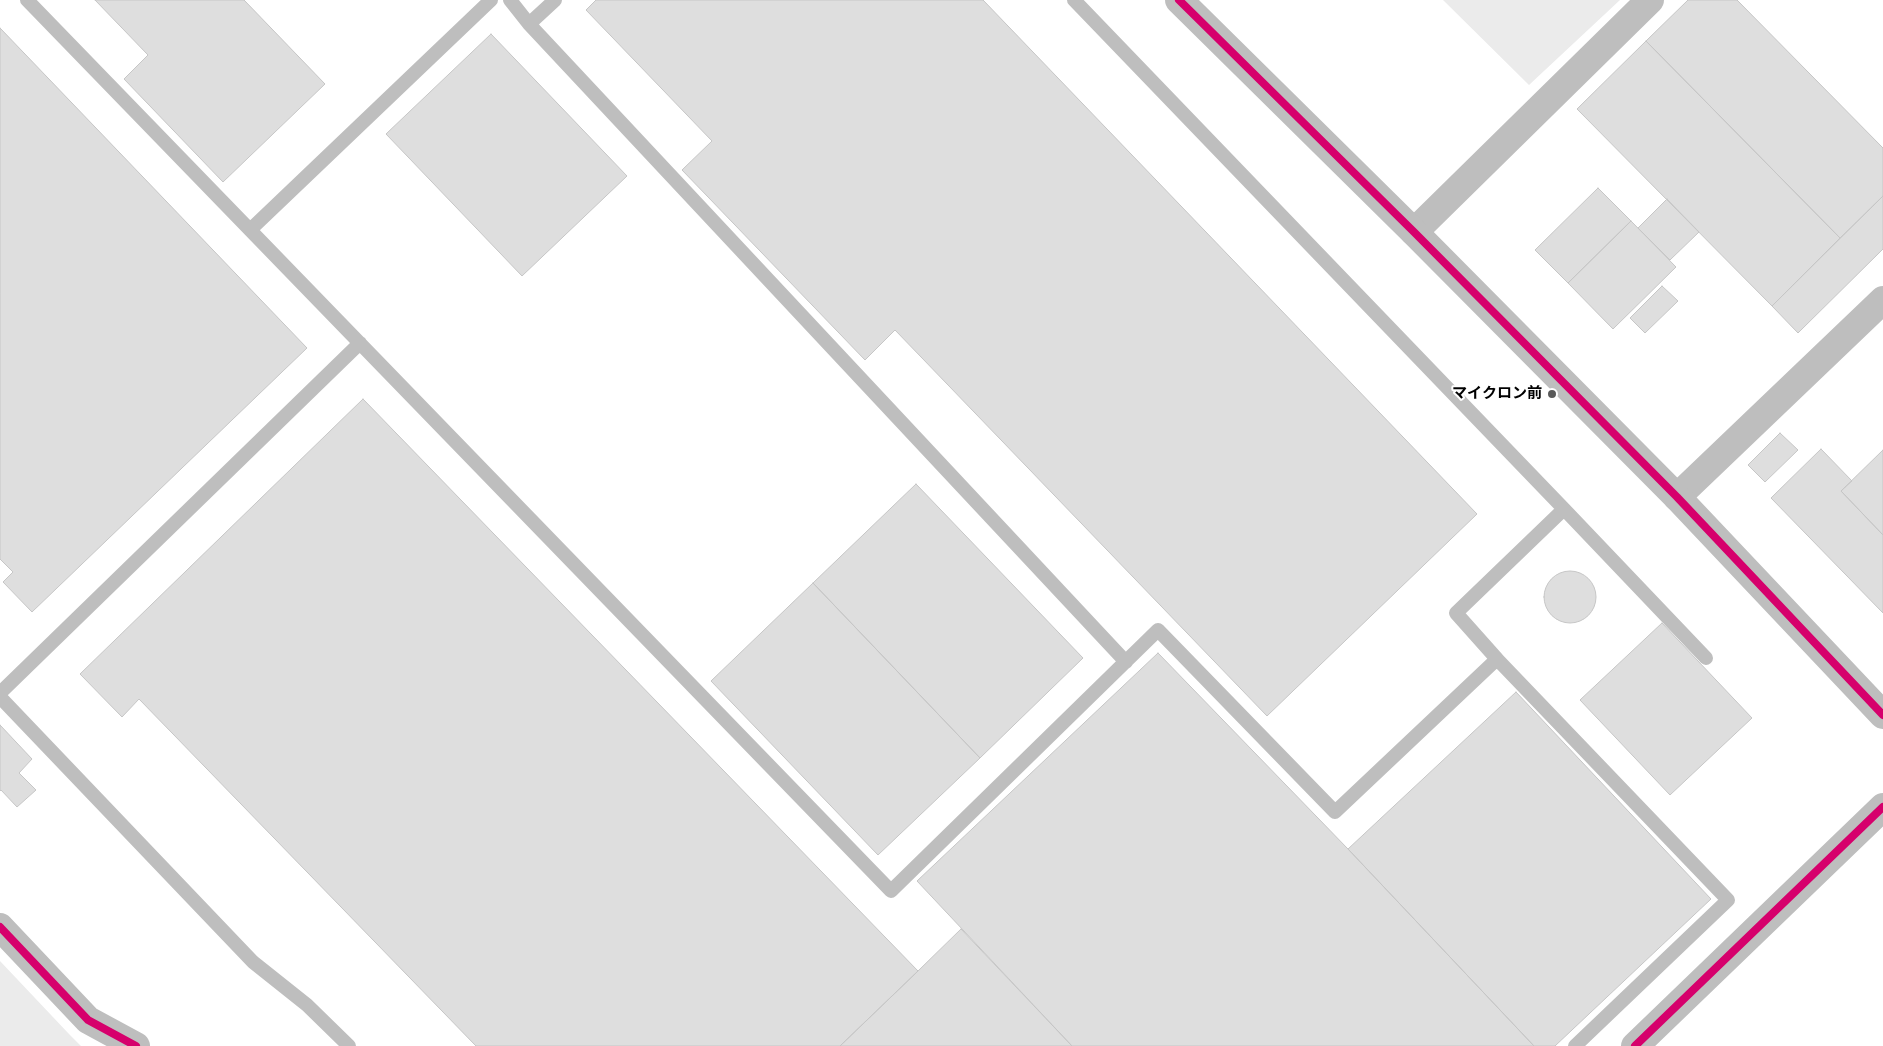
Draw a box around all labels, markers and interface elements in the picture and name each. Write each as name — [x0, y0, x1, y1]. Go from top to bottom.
place label: マイクロン前 — [1452, 385, 1542, 403]
marker: マイクロン前 — [1546, 388, 1558, 400]

